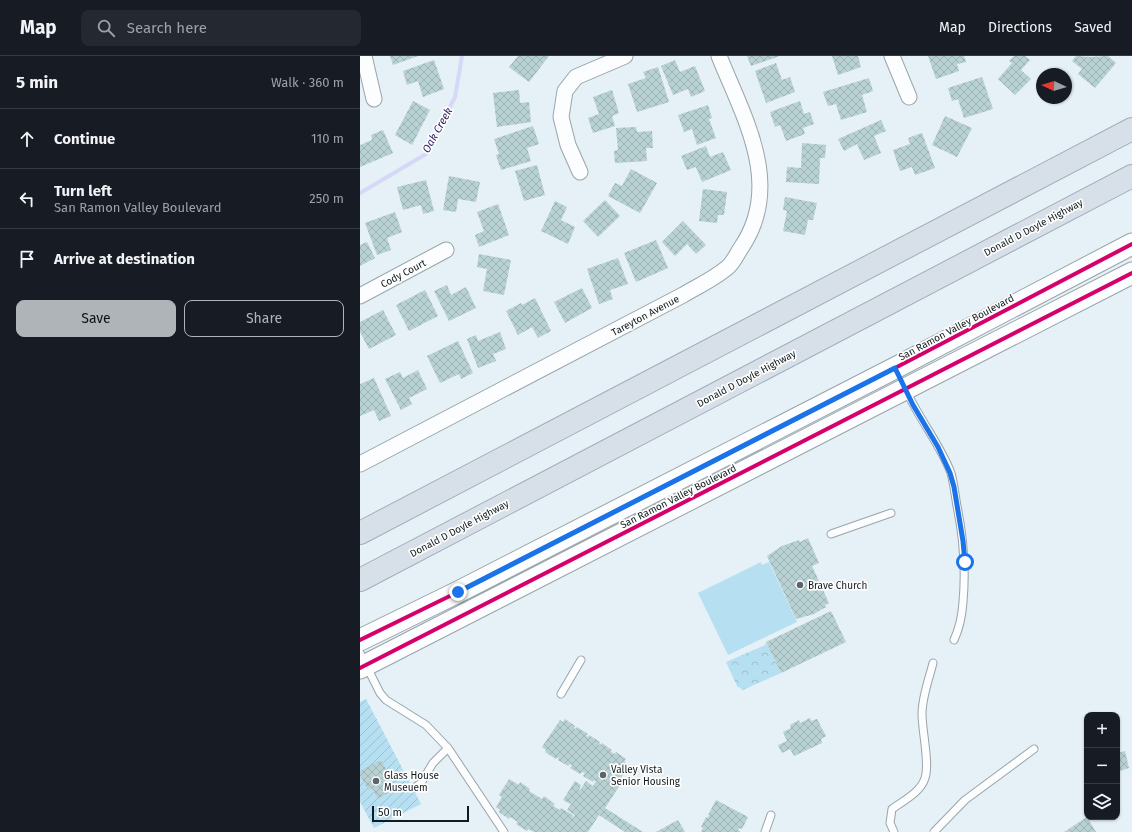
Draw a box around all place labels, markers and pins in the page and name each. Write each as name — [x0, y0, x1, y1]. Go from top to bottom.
marker: Brave Church — [795, 580, 805, 590]
place label: Brave Church — [808, 580, 867, 592]
place label: Valley Vista Senior Housing — [611, 764, 681, 788]
place label: Glass House Museuem — [384, 770, 439, 794]
marker: Valley Vista Senior Housing — [598, 770, 608, 780]
marker: Glass House Museuem — [371, 776, 381, 786]

